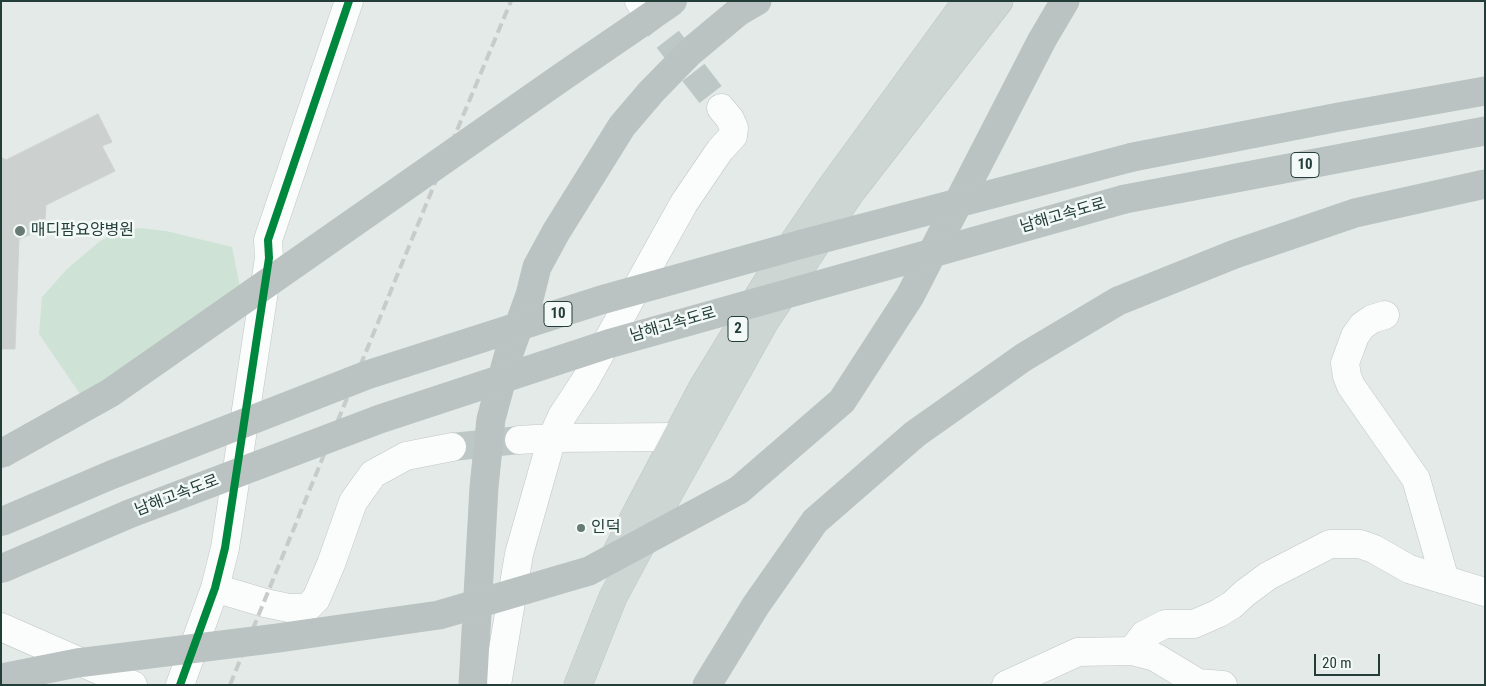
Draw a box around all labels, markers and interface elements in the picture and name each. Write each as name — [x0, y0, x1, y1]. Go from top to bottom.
road number: 10 — [1291, 152, 1319, 178]
street label: 남해고속도로 — [1018, 195, 1108, 237]
place label: 매디팜요양병원 — [31, 221, 134, 241]
marker: 매디팜요양병원 — [13, 224, 27, 238]
road number: 10 — [544, 302, 572, 326]
street label: 남해고속도로 — [628, 304, 718, 346]
road number: 2 — [728, 316, 748, 342]
street label: 남해고속도로 — [132, 471, 222, 521]
place label: 인덕 — [591, 518, 620, 538]
marker: 인덕 — [575, 522, 587, 534]
scale bar — [1316, 644, 1382, 676]
text: 20 m — [1322, 654, 1352, 672]

